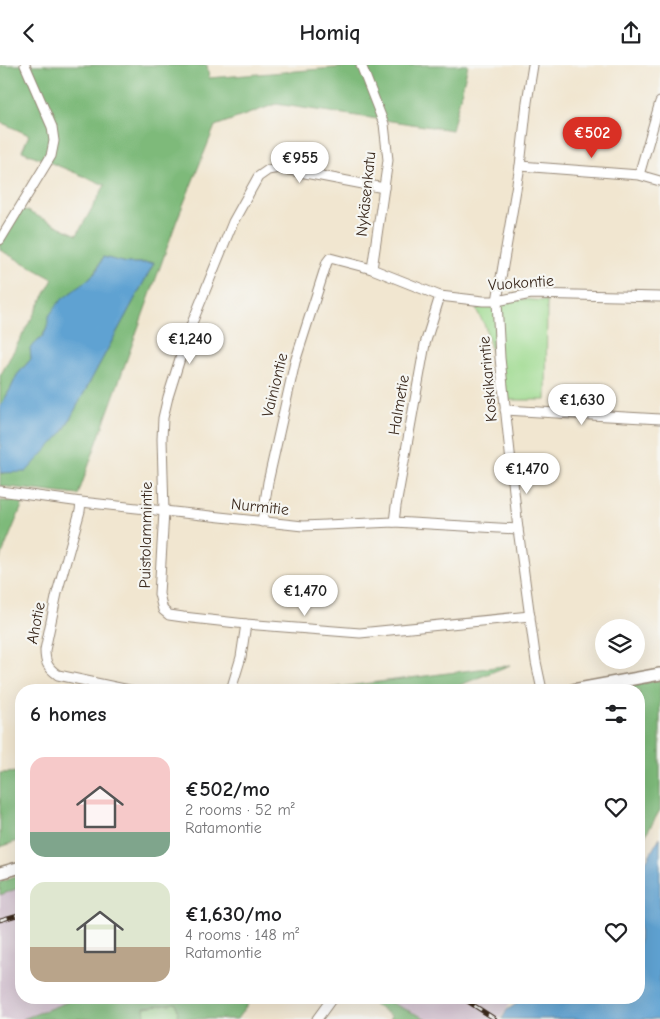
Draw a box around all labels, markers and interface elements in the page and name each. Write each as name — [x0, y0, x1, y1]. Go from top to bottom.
icon: back — [15, 19, 43, 47]
icon: share — [617, 19, 645, 47]
text: Homiq — [299, 20, 361, 46]
pin: €502 — [562, 117, 622, 159]
text: €502 — [574, 124, 610, 142]
pin: €955 — [270, 141, 330, 184]
text: €955 — [282, 149, 318, 167]
street label: Nykäsenkatu — [353, 151, 379, 237]
street label: Vuokontie — [488, 272, 554, 294]
pin: €1,240 — [149, 323, 231, 365]
text: €1,240 — [168, 330, 212, 348]
street label: Koskikarintie — [475, 335, 501, 423]
street label: Vainiontie — [258, 351, 292, 419]
street label: Halmetie — [385, 373, 413, 437]
pin: €1,630 — [541, 383, 623, 426]
text: €1,630 — [559, 391, 605, 409]
pin: €1,470 — [486, 453, 568, 495]
text: €1,470 — [505, 460, 549, 478]
street label: Puistolammintie — [136, 481, 156, 589]
street label: Nurmitie — [230, 495, 290, 519]
pin: €1,470 — [264, 575, 346, 617]
text: €1,470 — [283, 582, 327, 600]
street label: Ahotie — [23, 600, 49, 646]
map controls — [595, 619, 645, 669]
button: layers — [595, 619, 645, 669]
icon: filters — [602, 700, 630, 728]
text: 6 homes — [30, 702, 106, 726]
icon: home — [70, 777, 130, 837]
text: €502/mo — [185, 777, 270, 801]
icon: heart — [602, 793, 630, 821]
text: 2 rooms · 52 m² — [185, 801, 295, 819]
text: Ratamontie — [185, 819, 262, 837]
icon: home — [70, 902, 130, 962]
text: €1,630/mo — [185, 902, 282, 926]
icon: heart — [602, 918, 630, 946]
text: 4 rooms · 148 m² — [185, 926, 299, 944]
text: Ratamontie — [185, 944, 262, 962]

